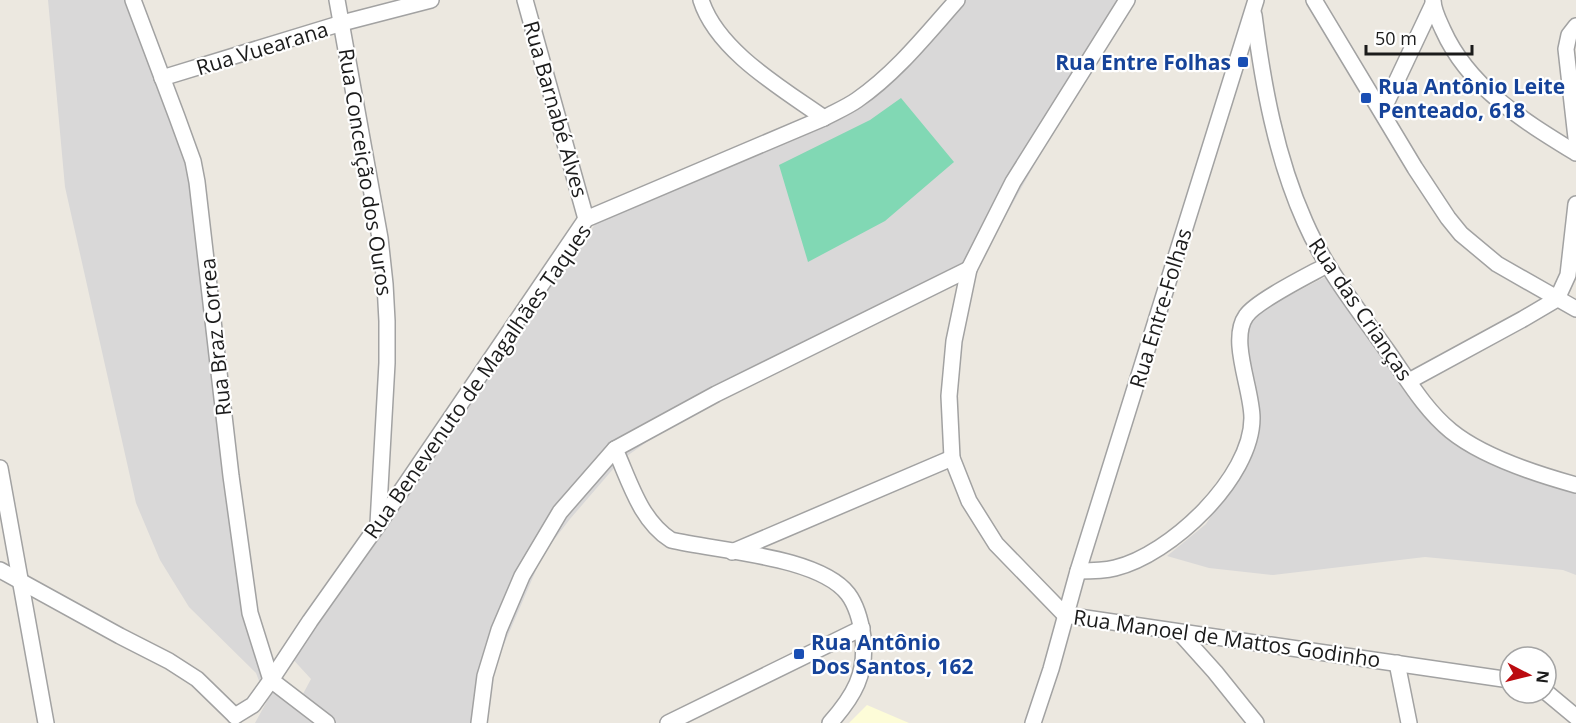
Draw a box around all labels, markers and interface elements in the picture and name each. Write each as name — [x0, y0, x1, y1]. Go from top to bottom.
street label: Rua Vuearana — [193, 15, 331, 81]
street label: Rua Barnabé Alves — [517, 18, 595, 200]
scale bar — [1366, 18, 1472, 56]
text: 50 m — [1375, 26, 1417, 50]
street label: Rua Conceição dos Ouros — [333, 46, 399, 298]
place label: Rua Entre Folhas — [1055, 48, 1231, 76]
marker: Rua Entre Folhas — [1236, 55, 1250, 69]
place label: Rua Antônio Leite Penteado, 618 — [1378, 72, 1565, 124]
marker: Rua Antônio Leite Penteado, 618 — [1359, 91, 1373, 105]
street label: Rua Benevenuto de Magalhães Taques — [357, 218, 597, 544]
street label: Rua Entre-Folhas — [1122, 225, 1198, 391]
street label: Rua das Crianças — [1303, 232, 1419, 386]
street label: Rua Braz Correa — [193, 257, 237, 417]
street label: Rua Manoel de Mattos Godinho — [1072, 603, 1382, 673]
place label: Rua Antônio Dos Santos, 162 — [811, 628, 974, 680]
north arrow — [1498, 645, 1558, 705]
marker: Rua Antônio Dos Santos, 162 — [792, 647, 806, 661]
text: N — [1531, 669, 1555, 685]

